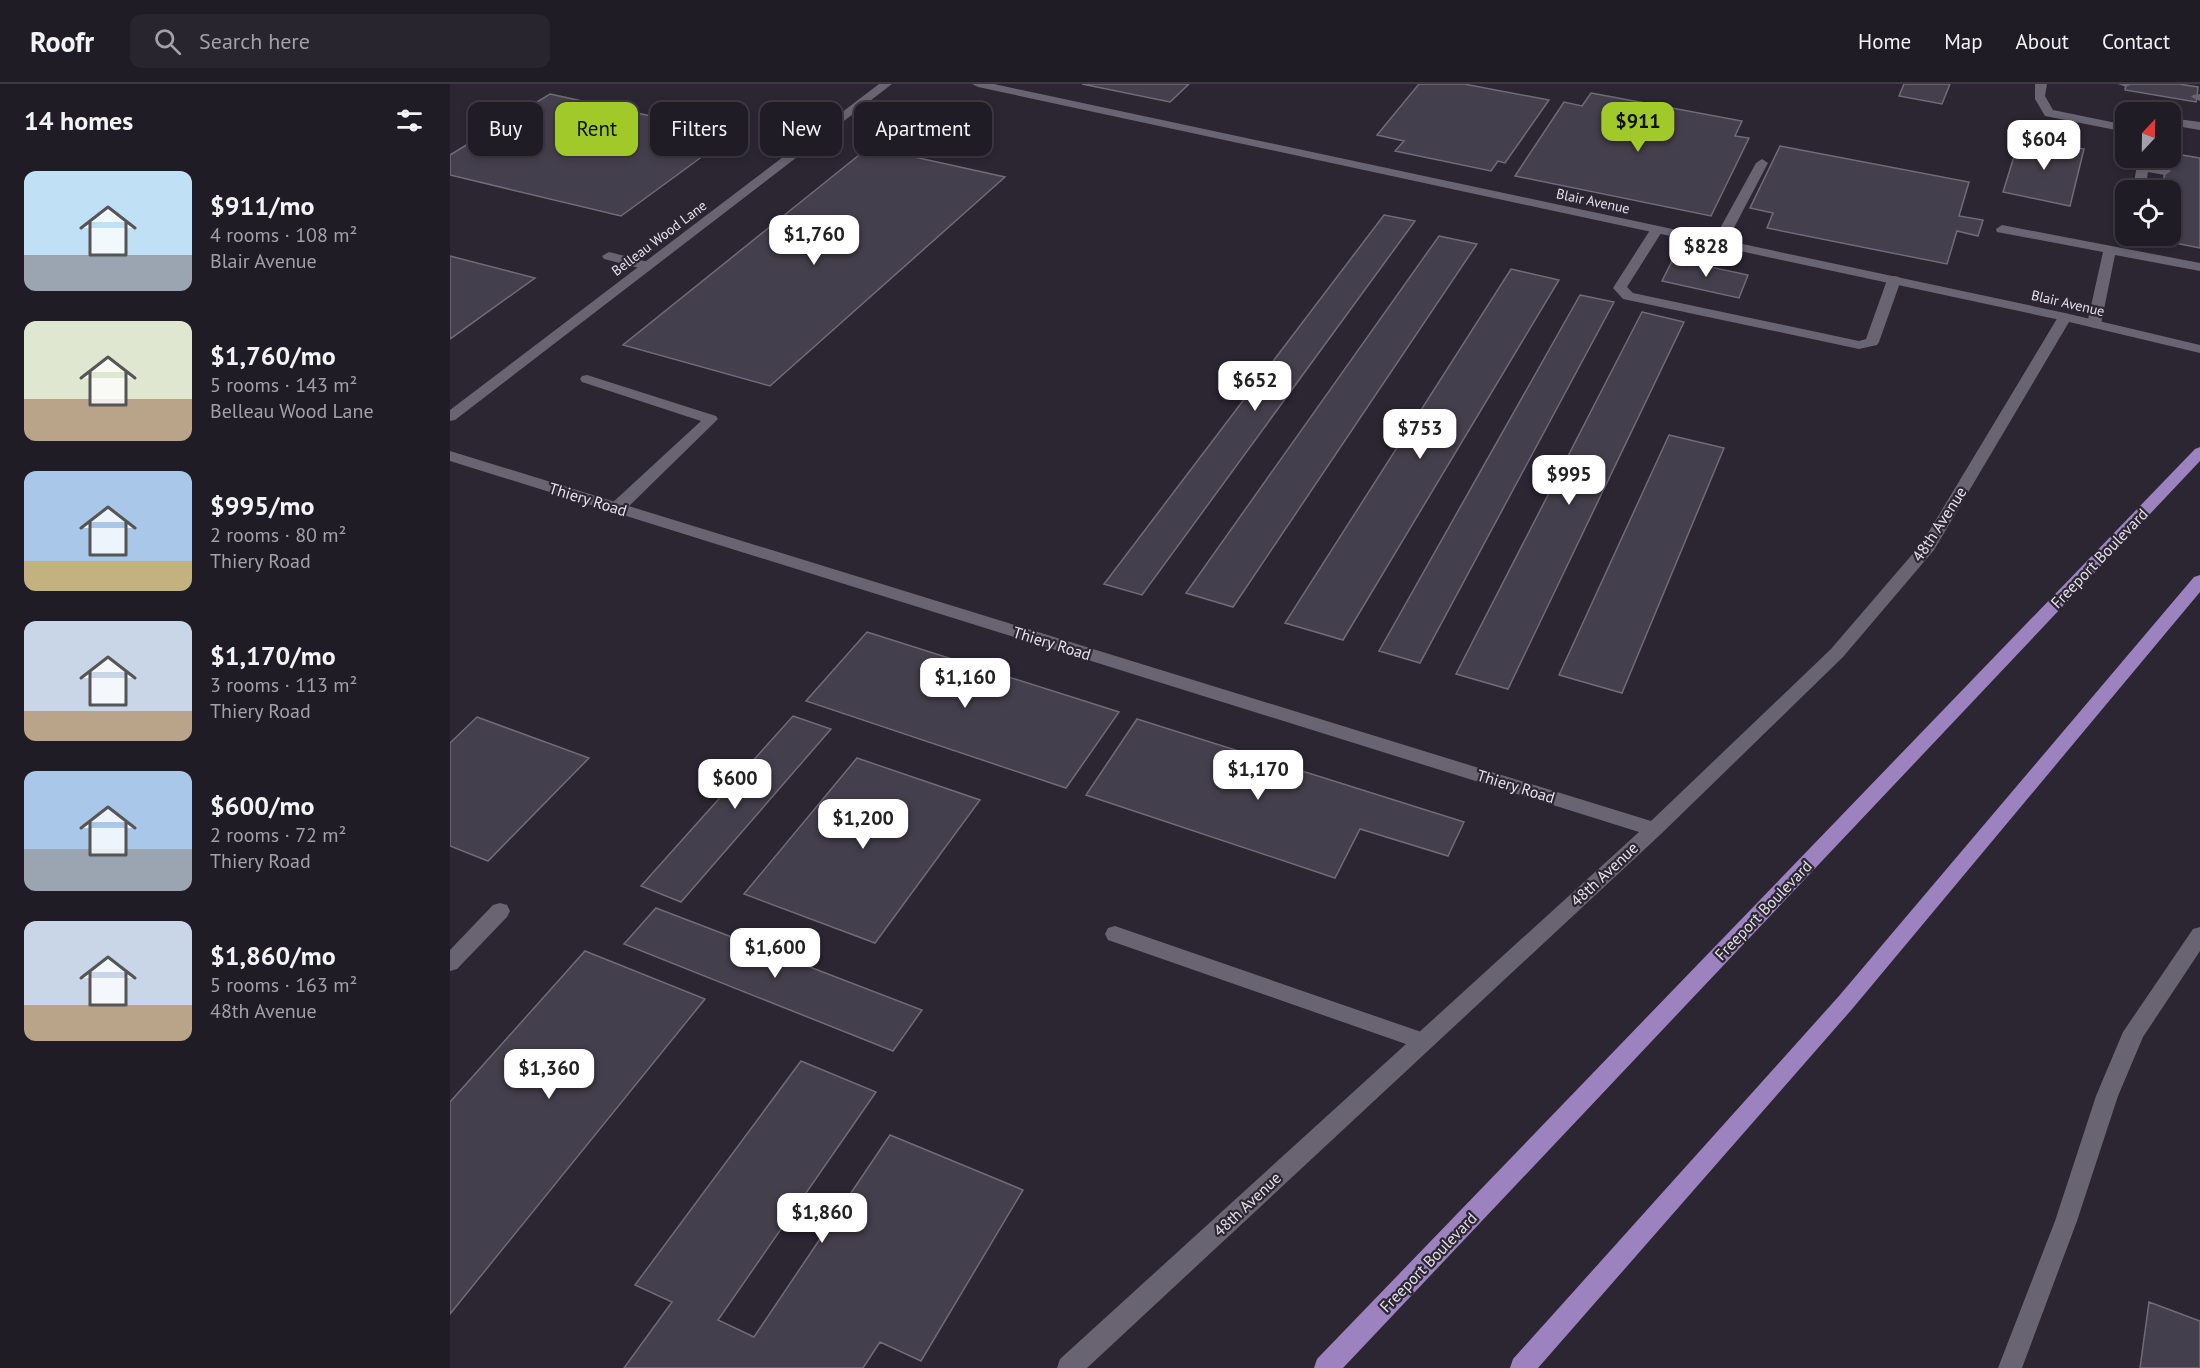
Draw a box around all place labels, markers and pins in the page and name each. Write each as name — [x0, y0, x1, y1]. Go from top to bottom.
pin: $911 — [1602, 102, 1674, 153]
pin: $604 — [2008, 120, 2080, 171]
pin: $1,760 — [765, 215, 863, 266]
pin: $828 — [1670, 227, 1742, 278]
pin: $652 — [1219, 361, 1291, 412]
pin: $753 — [1384, 409, 1456, 460]
pin: $995 — [1533, 455, 1605, 506]
pin: $1,160 — [916, 658, 1014, 709]
pin: $1,170 — [1209, 750, 1307, 801]
pin: $600 — [699, 759, 771, 810]
pin: $1,200 — [814, 799, 912, 850]
pin: $1,600 — [726, 928, 824, 979]
pin: $1,360 — [500, 1049, 598, 1100]
pin: $1,860 — [773, 1193, 871, 1244]

